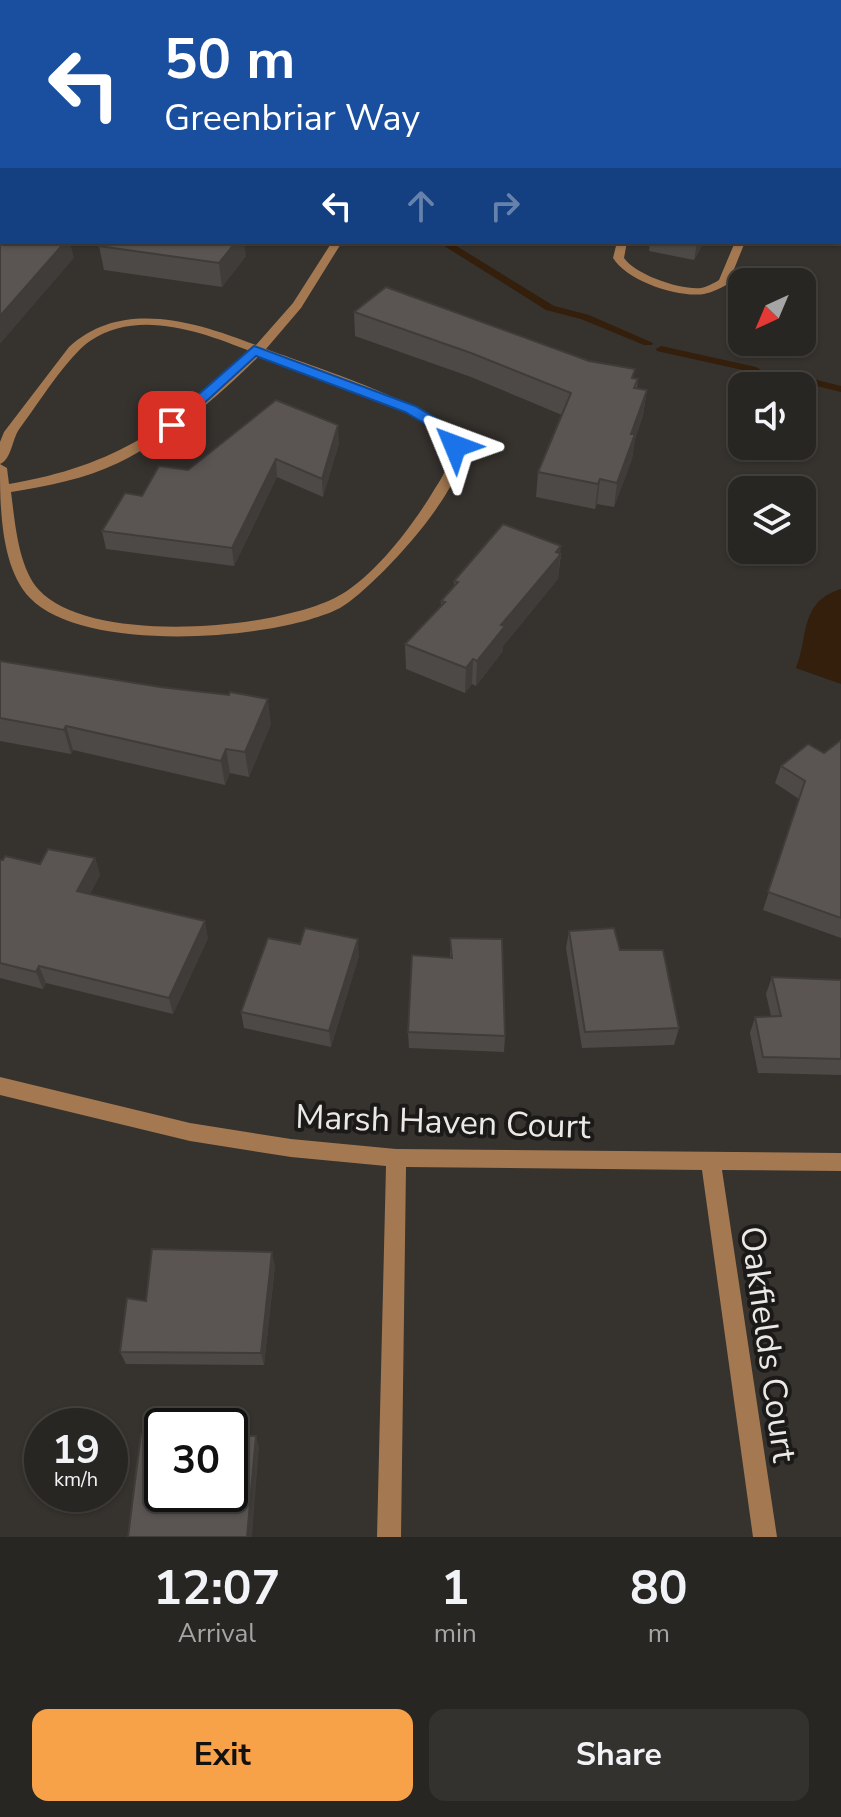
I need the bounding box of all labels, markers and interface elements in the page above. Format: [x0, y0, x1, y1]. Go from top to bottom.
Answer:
text: 50 m [164, 21, 295, 98]
icon: left [32, 32, 136, 136]
text: Greenbriar Way [164, 94, 420, 143]
icon: left [315, 184, 359, 228]
icon: ahead [399, 184, 443, 228]
icon: right [483, 184, 527, 228]
north arrow [728, 268, 816, 356]
map controls [728, 268, 816, 564]
button: sound [728, 372, 816, 460]
pin [138, 391, 206, 459]
icon: arrive [150, 403, 194, 447]
position arrow [413, 404, 497, 488]
button: layers [728, 476, 816, 564]
street label: Marsh Haven Court [295, 1094, 592, 1150]
street label: Oakfields Court [729, 1223, 807, 1466]
speed limit sign: 30 [144, 1408, 248, 1512]
text: 19 [52, 1423, 100, 1477]
text: km/h [54, 1466, 98, 1493]
text: 12:07 [153, 1555, 280, 1621]
text: 1 [441, 1555, 470, 1621]
text: 80 [630, 1555, 688, 1621]
text: Arrival [178, 1616, 256, 1651]
text: min [434, 1616, 477, 1651]
text: m [648, 1616, 670, 1651]
button: Exit [32, 1709, 413, 1801]
button: Share [429, 1709, 809, 1801]

